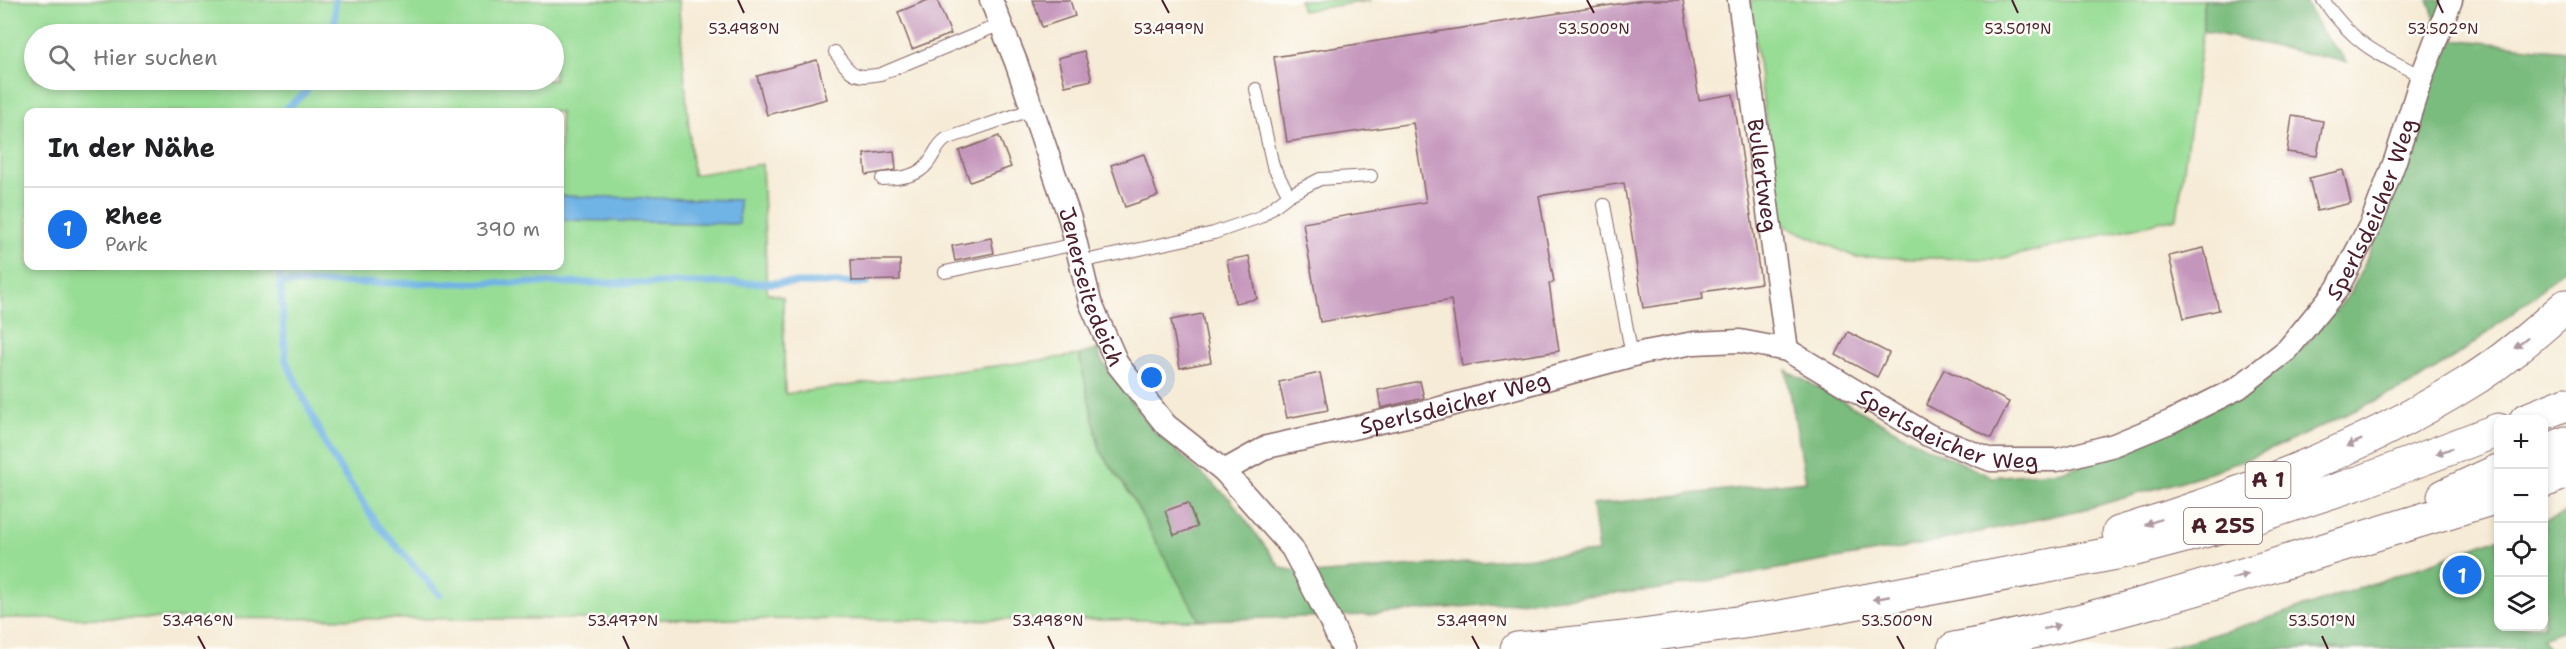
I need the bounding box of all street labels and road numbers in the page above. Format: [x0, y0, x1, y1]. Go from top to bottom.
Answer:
street label: Sperlsdeicher Weg [2319, 115, 2422, 306]
street label: Bullertweg [1741, 117, 1785, 234]
street label: Jenerseitedeich [1052, 203, 1131, 371]
street label: Sperlsdeicher Weg [1357, 364, 1553, 440]
street label: Sperlsdeicher Weg [1852, 381, 2038, 475]
road number: A 1 [2246, 462, 2290, 498]
road number: A 255 [2184, 508, 2262, 544]

